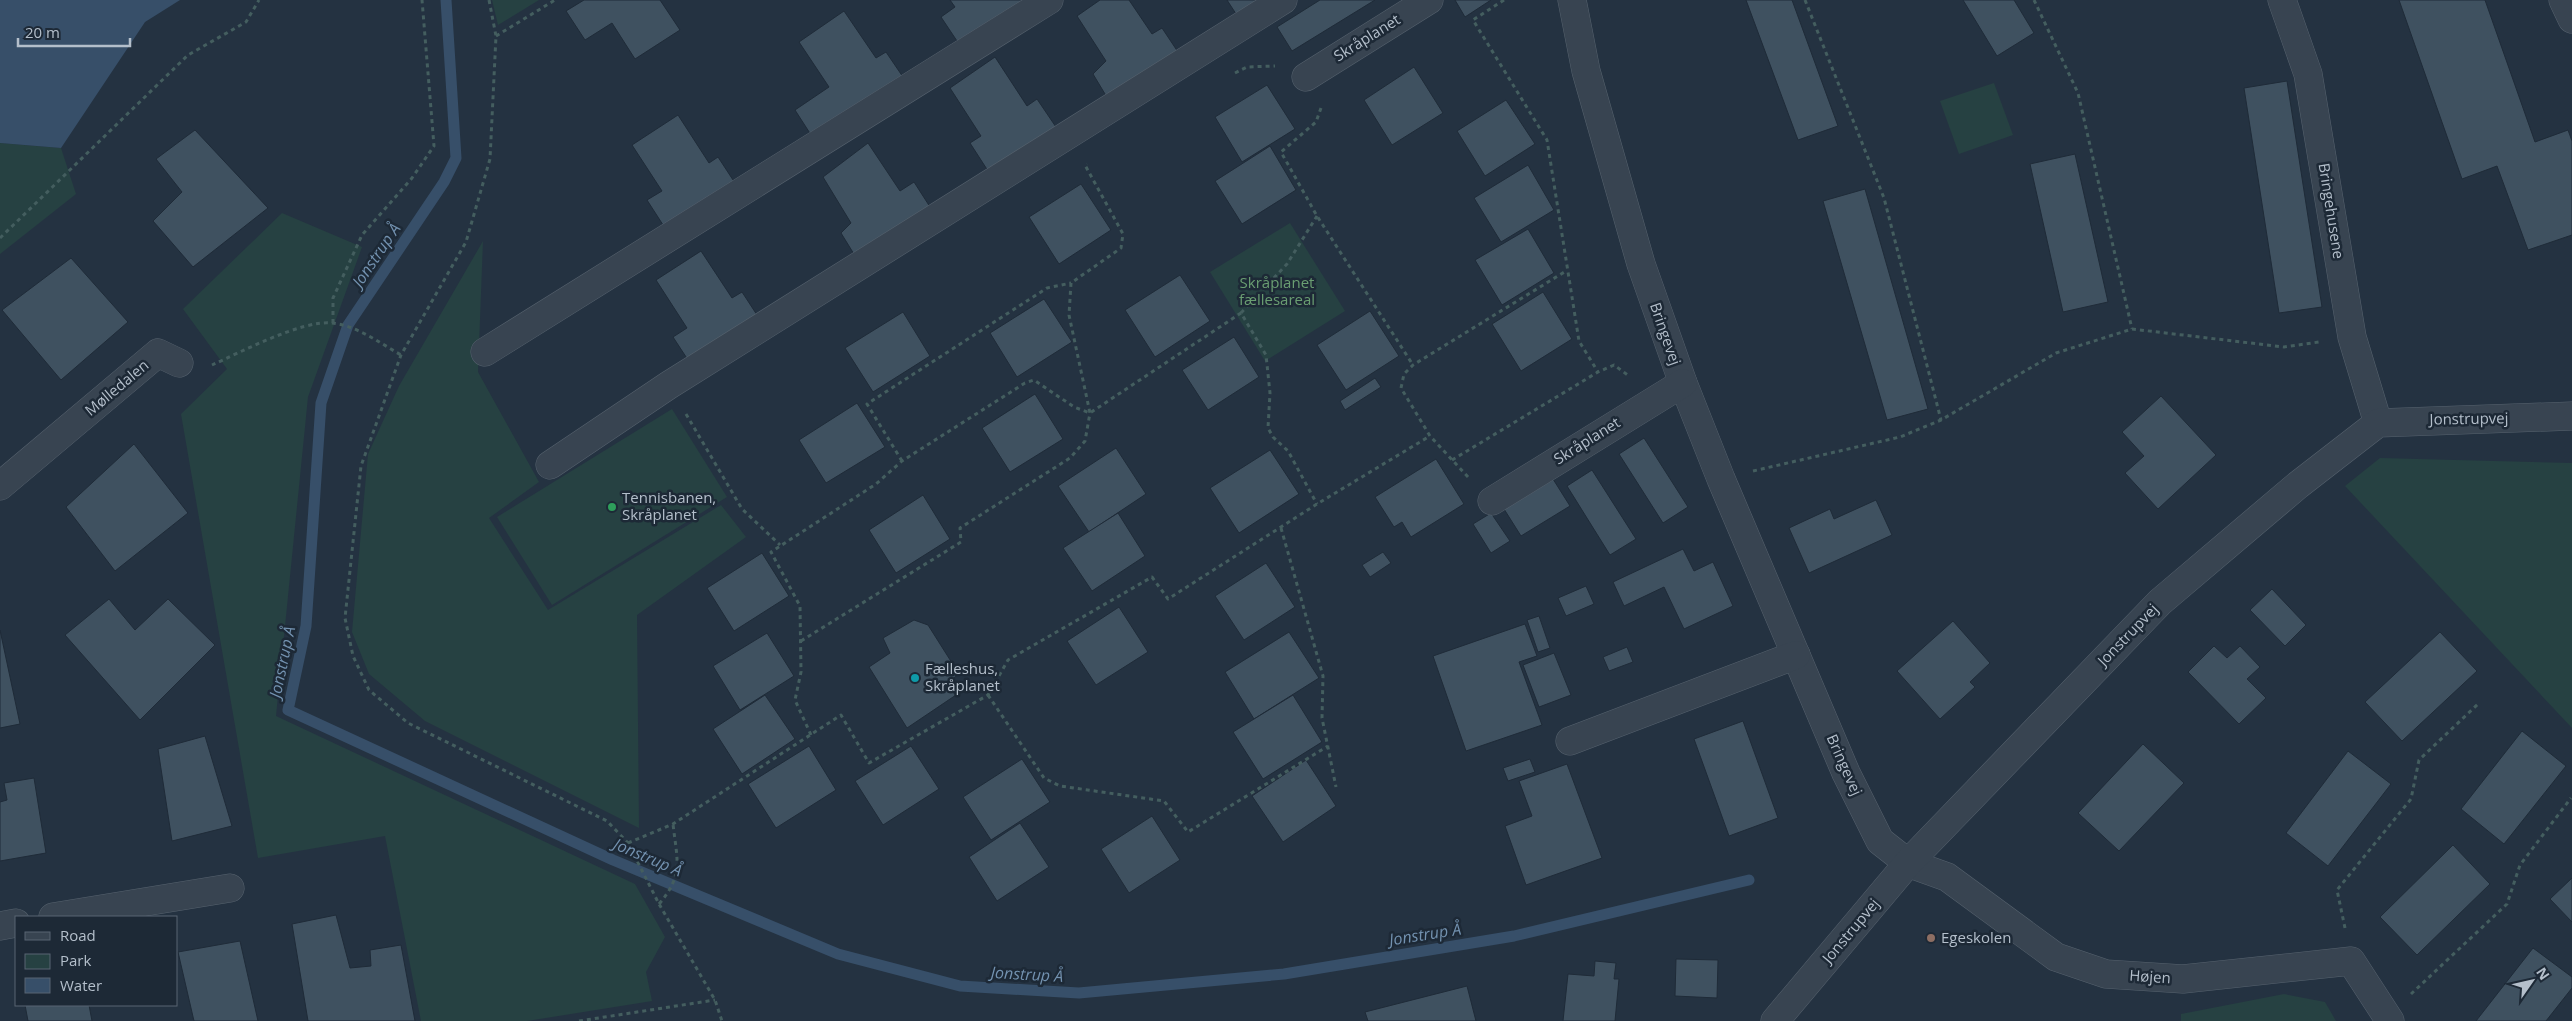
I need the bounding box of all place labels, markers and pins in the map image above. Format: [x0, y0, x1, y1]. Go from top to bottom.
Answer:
place label: Tennisbanen, Skråplanet [622, 487, 716, 524]
marker: Tennisbanen, Skråplanet [606, 501, 618, 513]
place label: Fælleshus, Skråplanet [925, 658, 1000, 695]
marker: Fælleshus, Skråplanet [909, 672, 921, 684]
place label: Egeskolen [1941, 927, 2011, 947]
marker: Egeskolen [1925, 932, 1937, 944]

